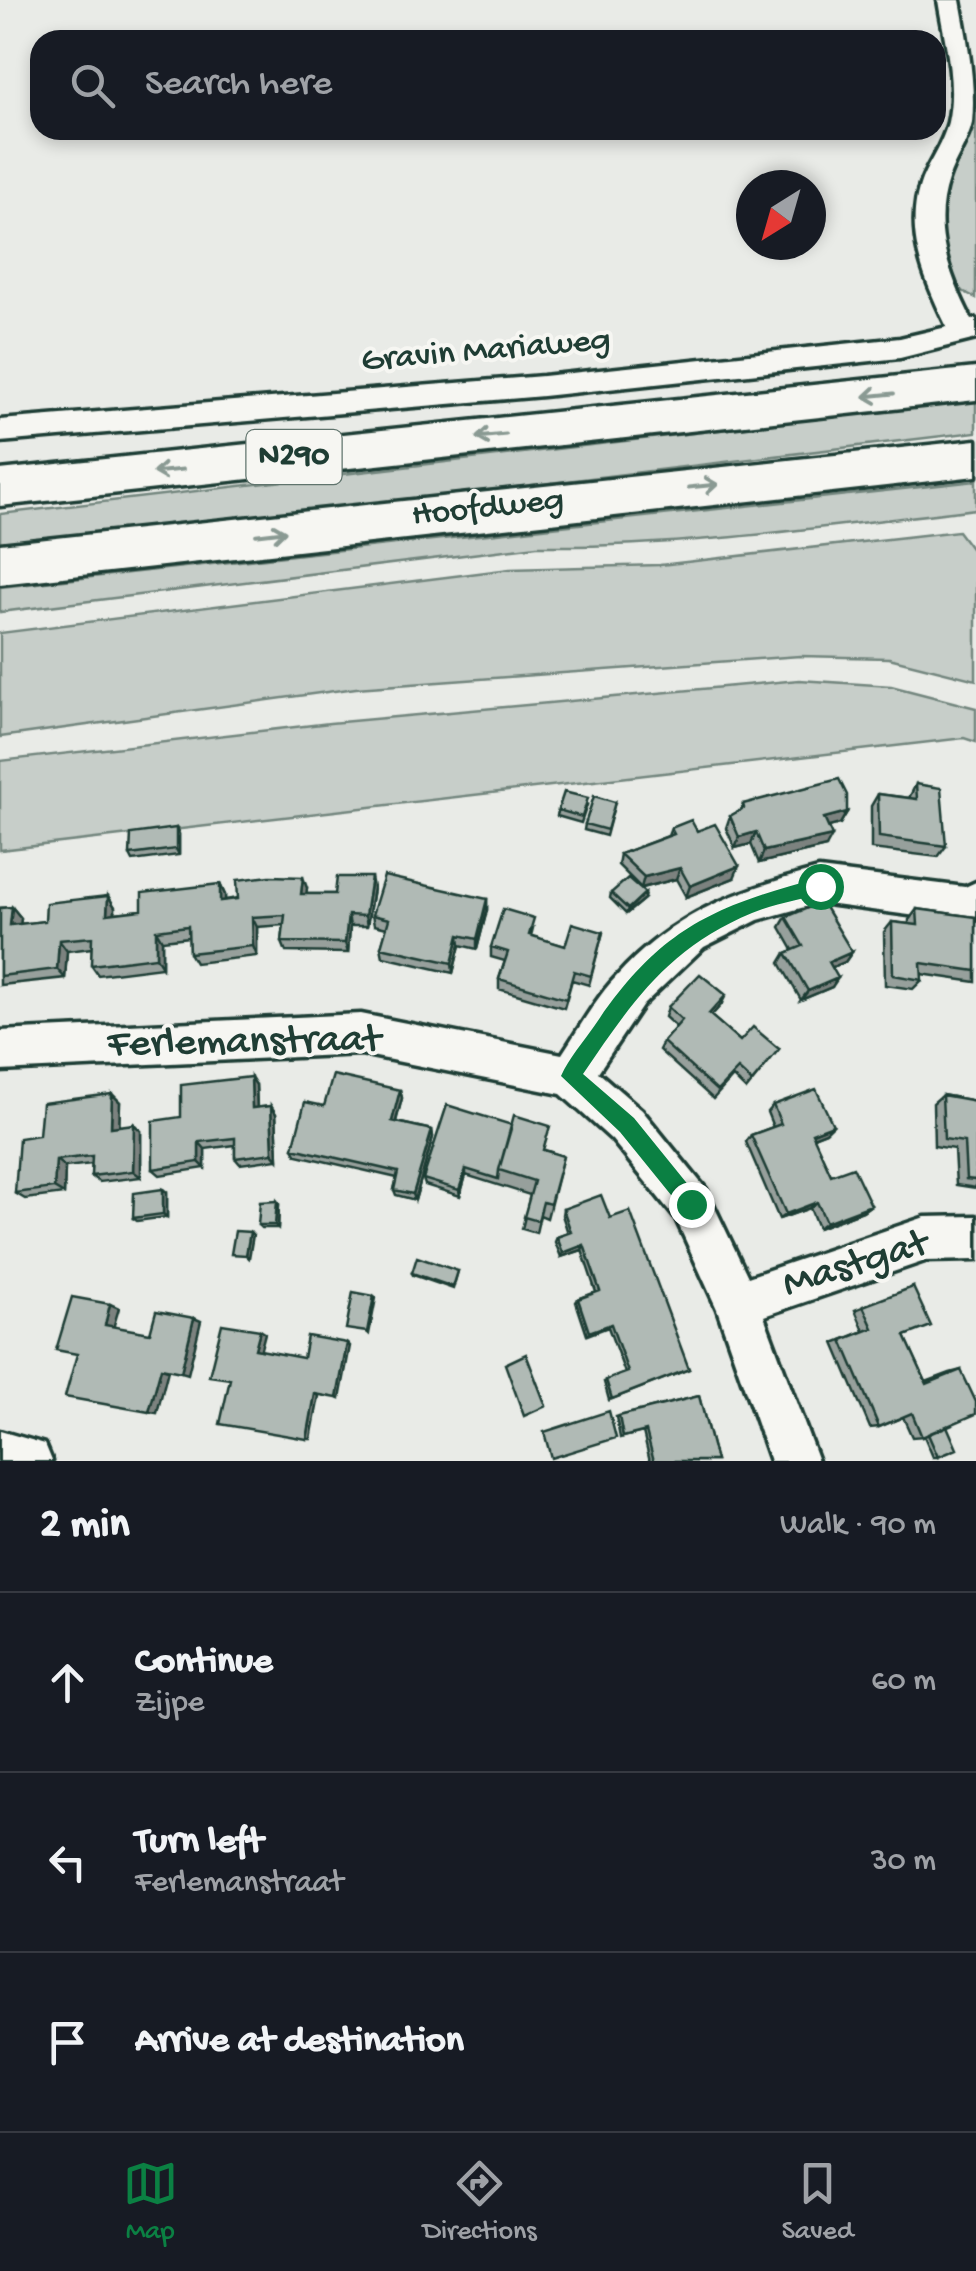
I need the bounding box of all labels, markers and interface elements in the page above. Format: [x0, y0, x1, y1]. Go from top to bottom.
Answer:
search box [30, 30, 946, 140]
icon: search [65, 58, 120, 113]
text: Search here [145, 63, 332, 107]
north arrow [736, 170, 826, 260]
street label: Gravin Mariaweg [360, 321, 612, 383]
one-way arrow [863, 385, 896, 404]
one-way arrow [476, 427, 508, 446]
road number: N290 [246, 430, 342, 484]
one-way arrow [153, 461, 185, 480]
one-way arrow [687, 476, 719, 495]
street label: Hoofdweg [410, 481, 566, 537]
one-way arrow [254, 523, 286, 542]
route start [798, 864, 844, 910]
street label: Ferlemanstraat [106, 1017, 385, 1071]
route end [669, 1182, 715, 1228]
street label: Mastgat [777, 1220, 938, 1311]
text: 2 min [40, 1502, 129, 1551]
text: Walk · 90 m [780, 1507, 936, 1545]
text: Continue [135, 1641, 273, 1685]
icon: ahead [40, 1655, 95, 1710]
text: 60 m [871, 1663, 936, 1701]
text: Zijpe [135, 1685, 204, 1723]
text: Turn left [135, 1821, 263, 1865]
icon: left [40, 1835, 95, 1890]
text: 30 m [871, 1843, 936, 1881]
text: Ferlemanstraat [135, 1865, 343, 1903]
icon: arrive [40, 2015, 95, 2070]
text: Arrive at destination [135, 2020, 464, 2064]
tab: Map [123, 2156, 178, 2249]
tab: Directions [423, 2156, 537, 2249]
tab: Saved [782, 2156, 853, 2249]

